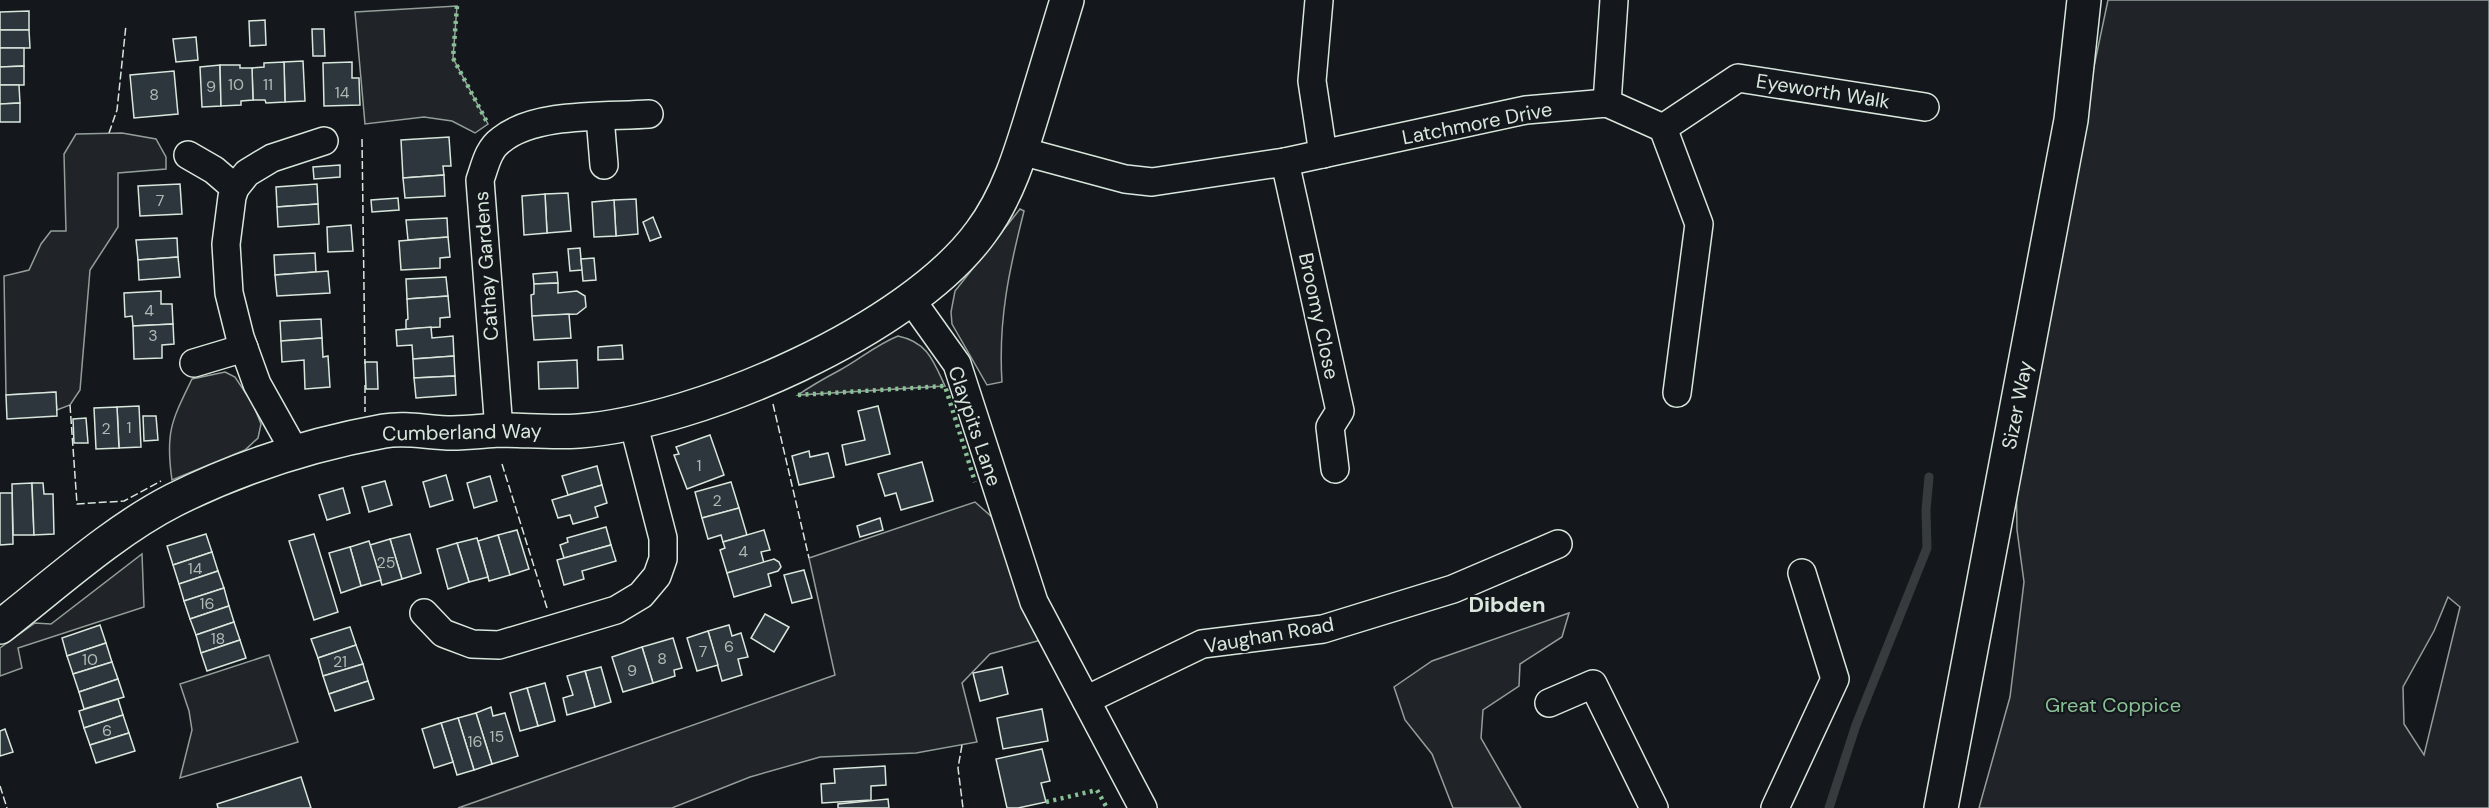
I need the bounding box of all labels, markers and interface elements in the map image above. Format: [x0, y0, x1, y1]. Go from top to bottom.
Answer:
street label: Eyeworth Walk [1754, 68, 1892, 114]
house number: 10 [228, 74, 244, 95]
house number: 11 [263, 74, 273, 95]
house number: 9 [206, 76, 216, 97]
house number: 14 [335, 82, 350, 103]
house number: 8 [149, 84, 159, 105]
street label: Latchmore Drive [1400, 96, 1554, 150]
house number: 7 [156, 190, 164, 211]
street label: Cathay Gardens [468, 190, 504, 342]
street label: Broomy Close [1293, 250, 1345, 382]
house number: 4 [144, 300, 154, 321]
house number: 3 [148, 325, 158, 346]
street label: Sizer Way [1996, 358, 2038, 452]
street label: Claypits Lane [942, 363, 1008, 489]
house number: 1 [127, 417, 132, 438]
house number: 2 [101, 418, 111, 439]
street label: Cumberland Way [382, 418, 542, 446]
house number: 1 [697, 455, 702, 476]
house number: 2 [712, 490, 722, 511]
house number: 4 [738, 541, 748, 562]
house number: 25 [377, 552, 395, 573]
house number: 14 [188, 558, 203, 579]
district label: Dibden [1468, 590, 1546, 619]
house number: 16 [199, 593, 215, 614]
street label: Vaughan Road [1202, 611, 1336, 659]
house number: 18 [211, 628, 225, 649]
house number: 6 [724, 636, 734, 657]
house number: 7 [699, 641, 707, 662]
house number: 8 [657, 648, 667, 669]
house number: 10 [82, 649, 98, 670]
house number: 21 [333, 651, 347, 672]
house number: 9 [627, 660, 637, 681]
park label: Great Coppice [2045, 692, 2181, 718]
house number: 6 [102, 720, 112, 741]
house number: 15 [490, 726, 504, 747]
house number: 16 [467, 731, 483, 752]

